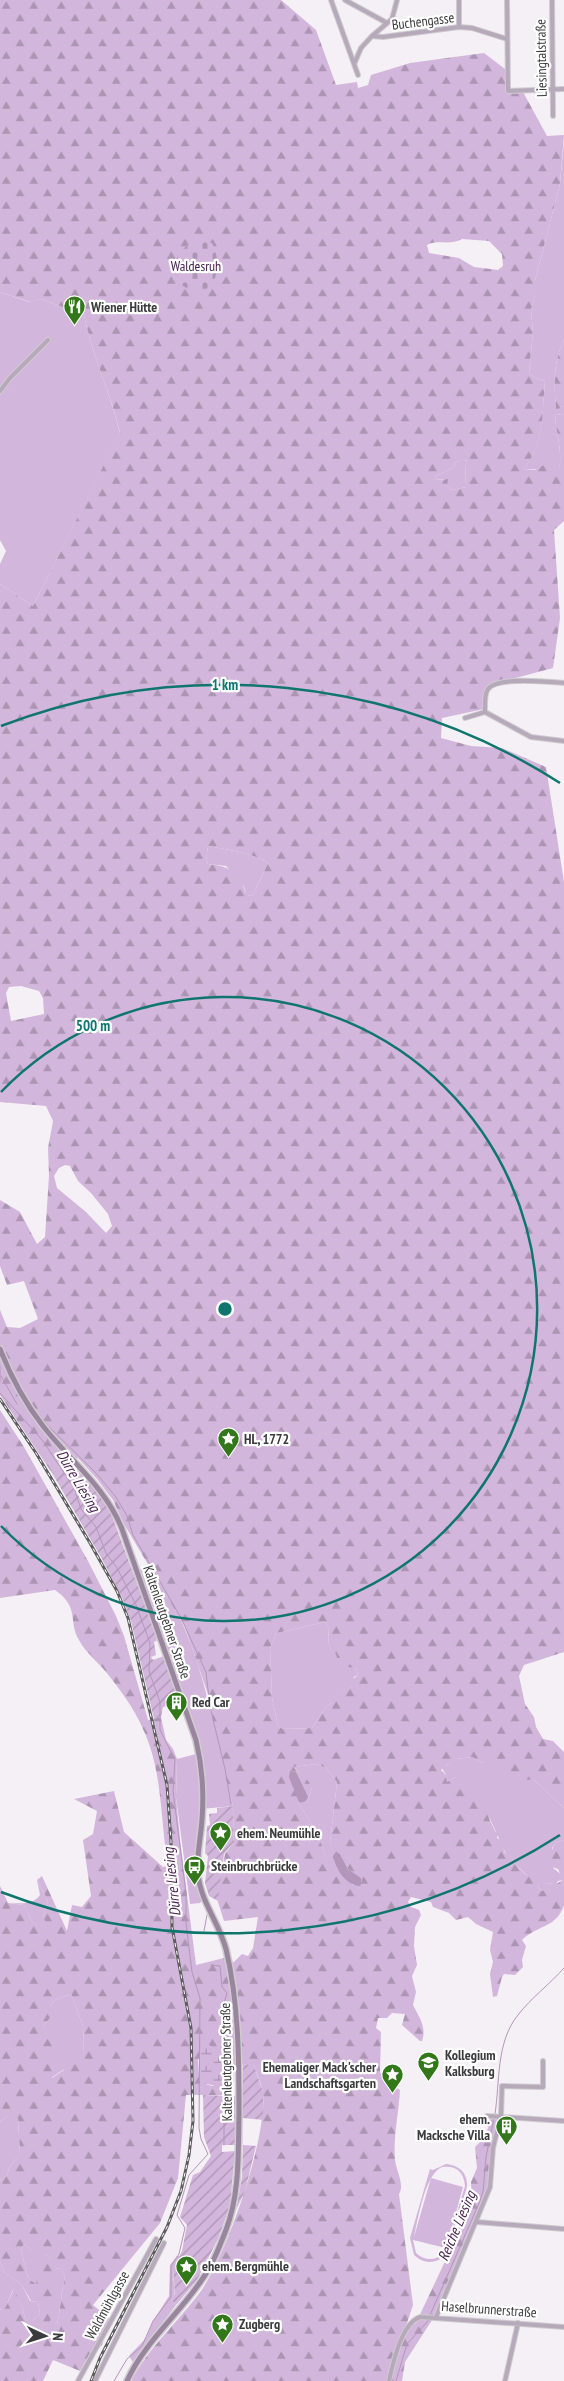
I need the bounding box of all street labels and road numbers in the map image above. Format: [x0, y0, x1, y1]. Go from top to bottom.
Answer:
street label: Buchengasse [391, 8, 455, 34]
street label: Liesingtalstraße [531, 19, 551, 97]
street label: Kaltenleutgebner Straße [139, 1563, 195, 1681]
street label: Kaltenleutgebner Straße [216, 2002, 236, 2121]
street label: Waldmühlgasse [81, 2267, 133, 2342]
street label: Haselbrunnerstraße [441, 2297, 537, 2321]

